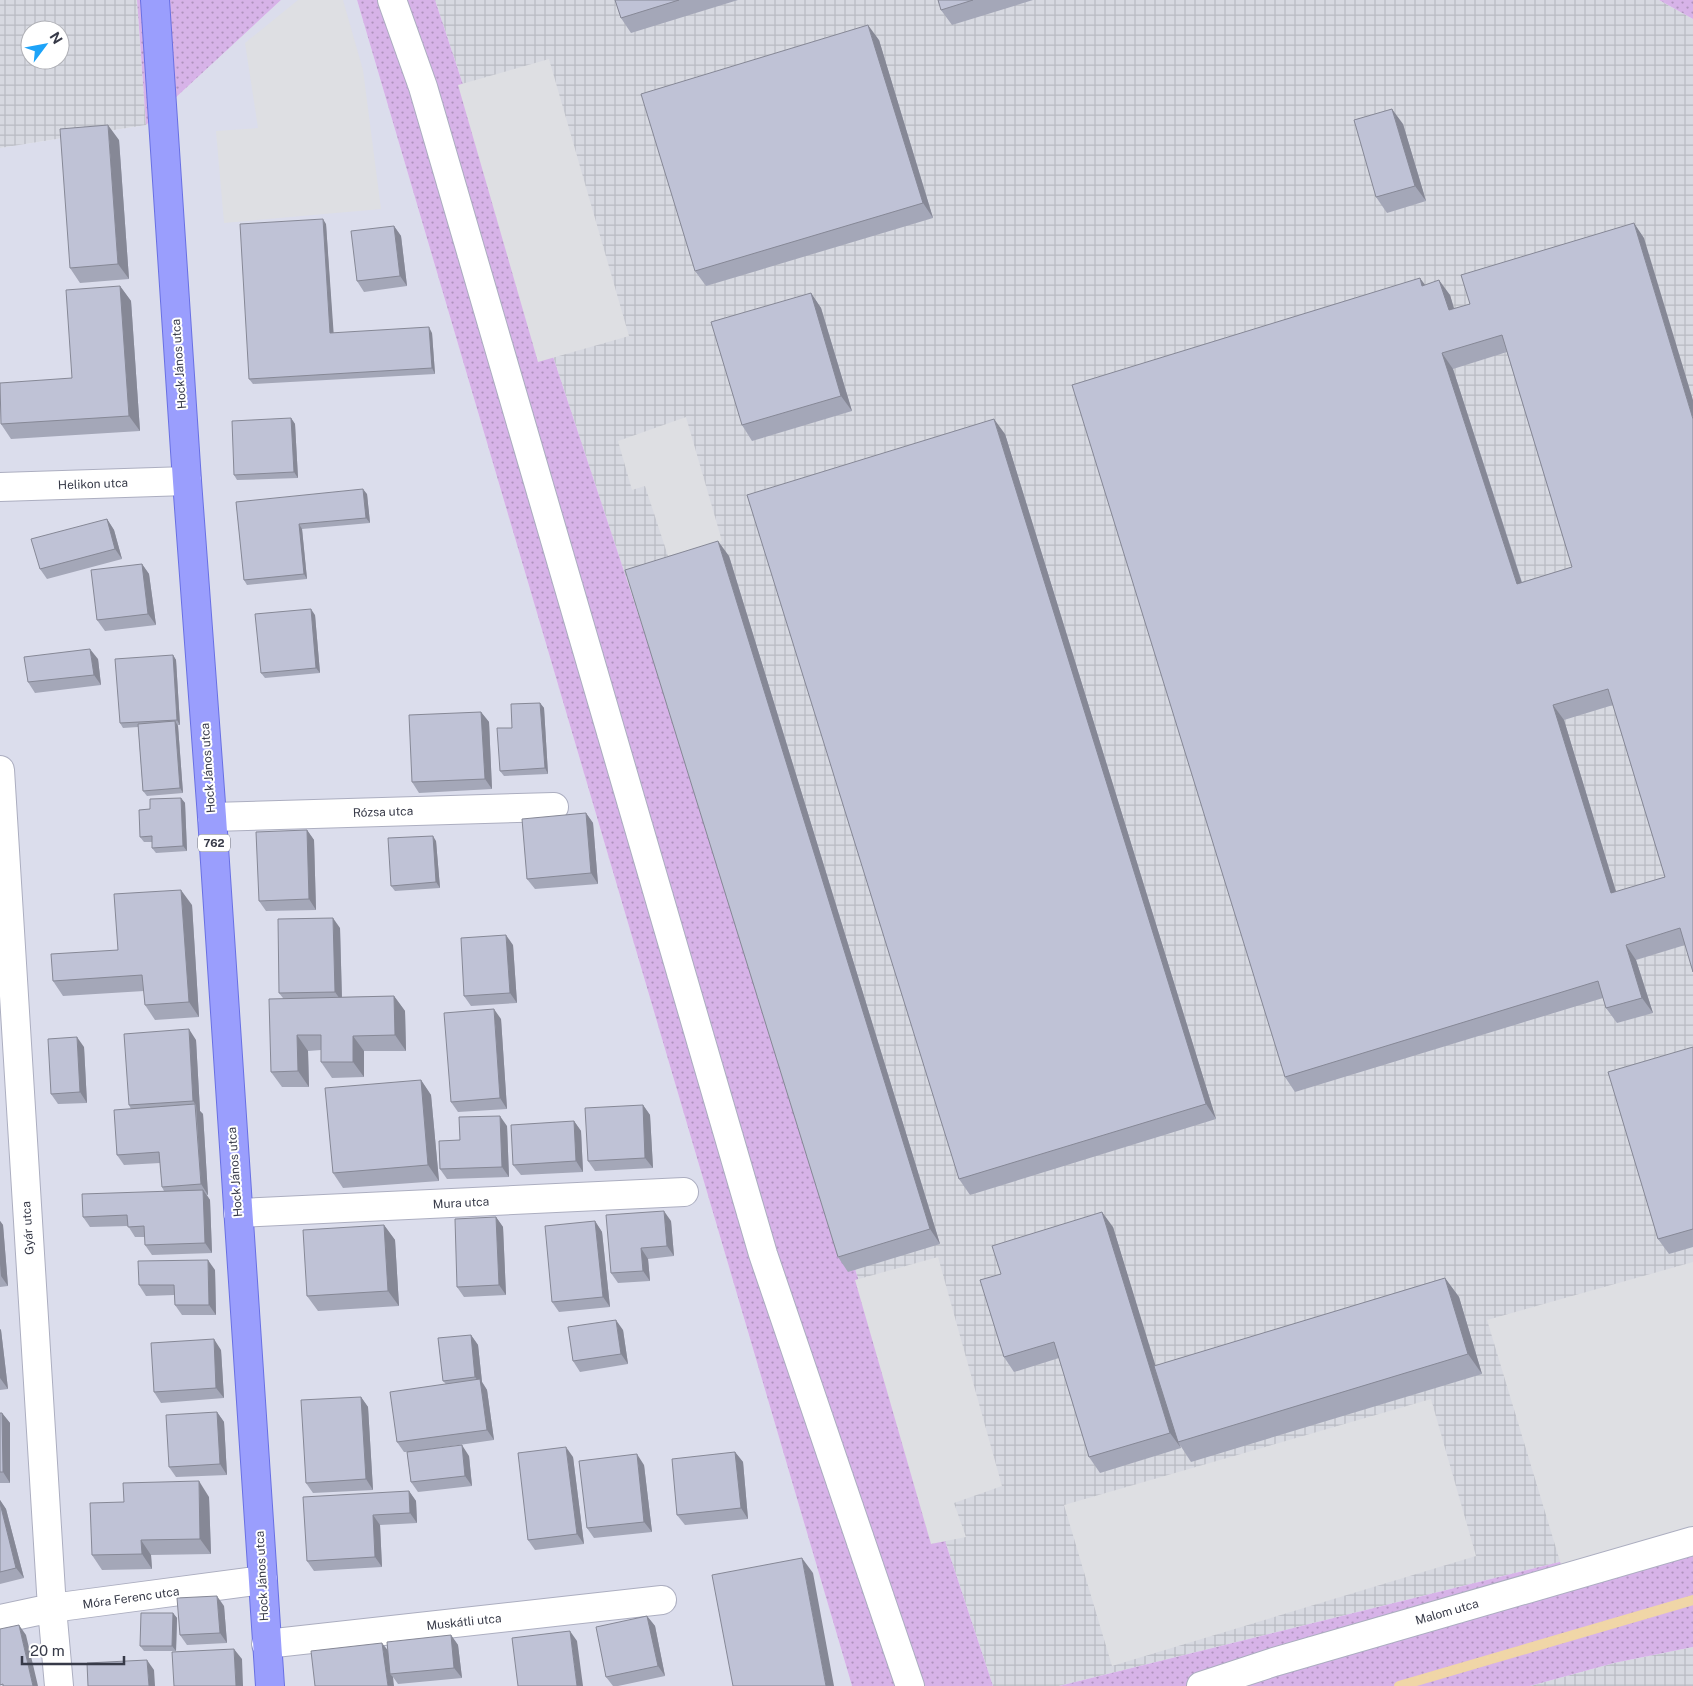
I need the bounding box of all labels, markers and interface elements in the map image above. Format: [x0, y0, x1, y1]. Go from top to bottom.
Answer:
north arrow [20, 20, 70, 70]
text: N [46, 29, 66, 47]
street label: Hock János utca [169, 318, 189, 410]
street label: Helikon utca [58, 476, 128, 492]
street label: Hock János utca [198, 722, 218, 814]
street label: Rózsa utca [352, 804, 414, 820]
road number: 762 [198, 834, 230, 851]
street label: Hock János utca [225, 1126, 245, 1218]
street label: Mura utca [433, 1195, 489, 1211]
street label: Gyár utca [19, 1201, 37, 1255]
street label: Hock János utca [253, 1530, 271, 1622]
street label: Móra Ferenc utca [82, 1584, 180, 1612]
street label: Malom utca [1414, 1596, 1480, 1628]
street label: Muskátli utca [426, 1611, 502, 1633]
scale bar [22, 1634, 125, 1666]
text: 20 m [30, 1642, 65, 1659]

